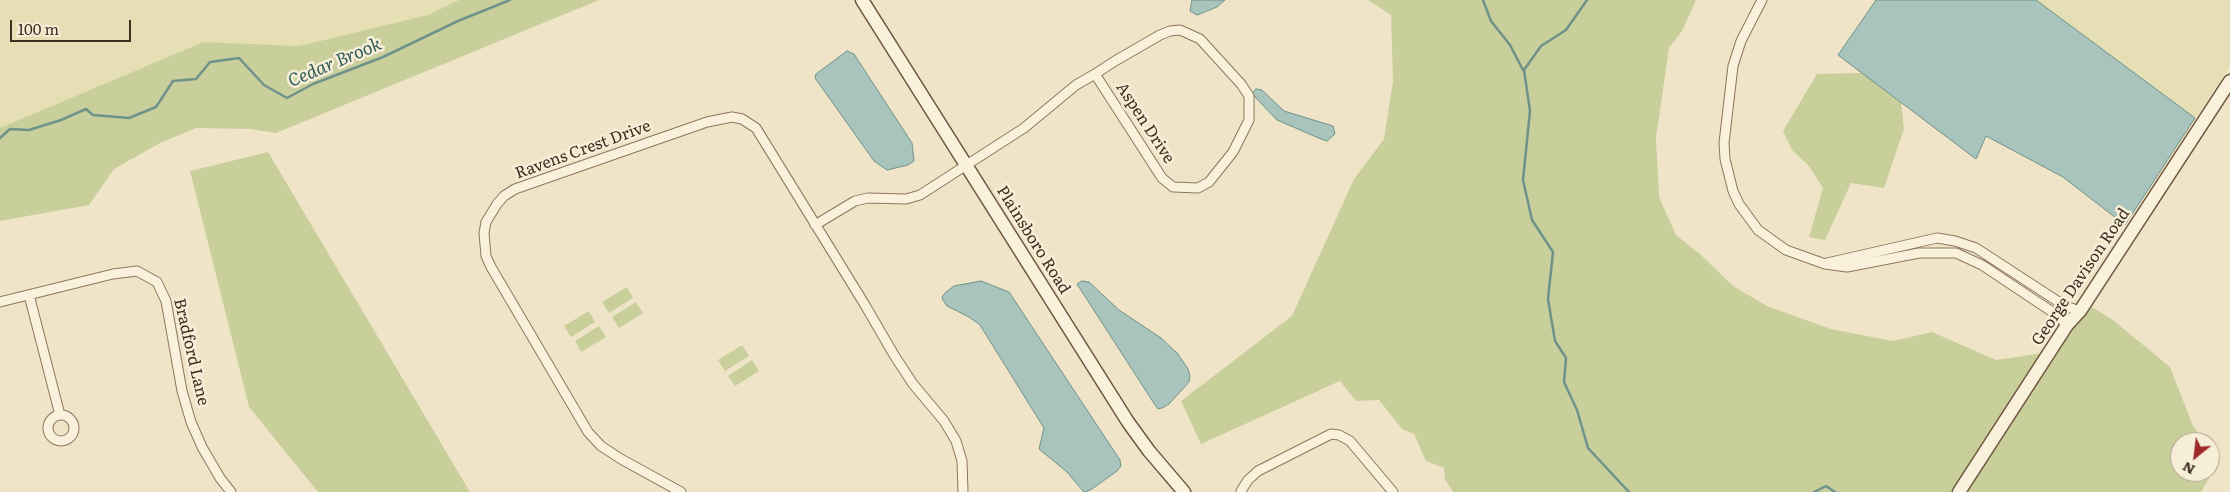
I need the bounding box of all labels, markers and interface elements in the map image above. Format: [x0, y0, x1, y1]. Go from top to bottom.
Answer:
scale bar [12, 10, 134, 42]
text: 100 m [18, 17, 59, 40]
water label: Cedar Brook [285, 34, 385, 92]
street label: Aspen Drive [1112, 79, 1178, 167]
street label: Ravens Crest Drive [513, 117, 653, 183]
street label: Plainsboro Road [992, 182, 1074, 298]
street label: George Davison Road [2028, 205, 2134, 349]
street label: Bradford Lane [169, 296, 213, 408]
north arrow [2170, 432, 2220, 482]
text: N [2178, 458, 2198, 481]

